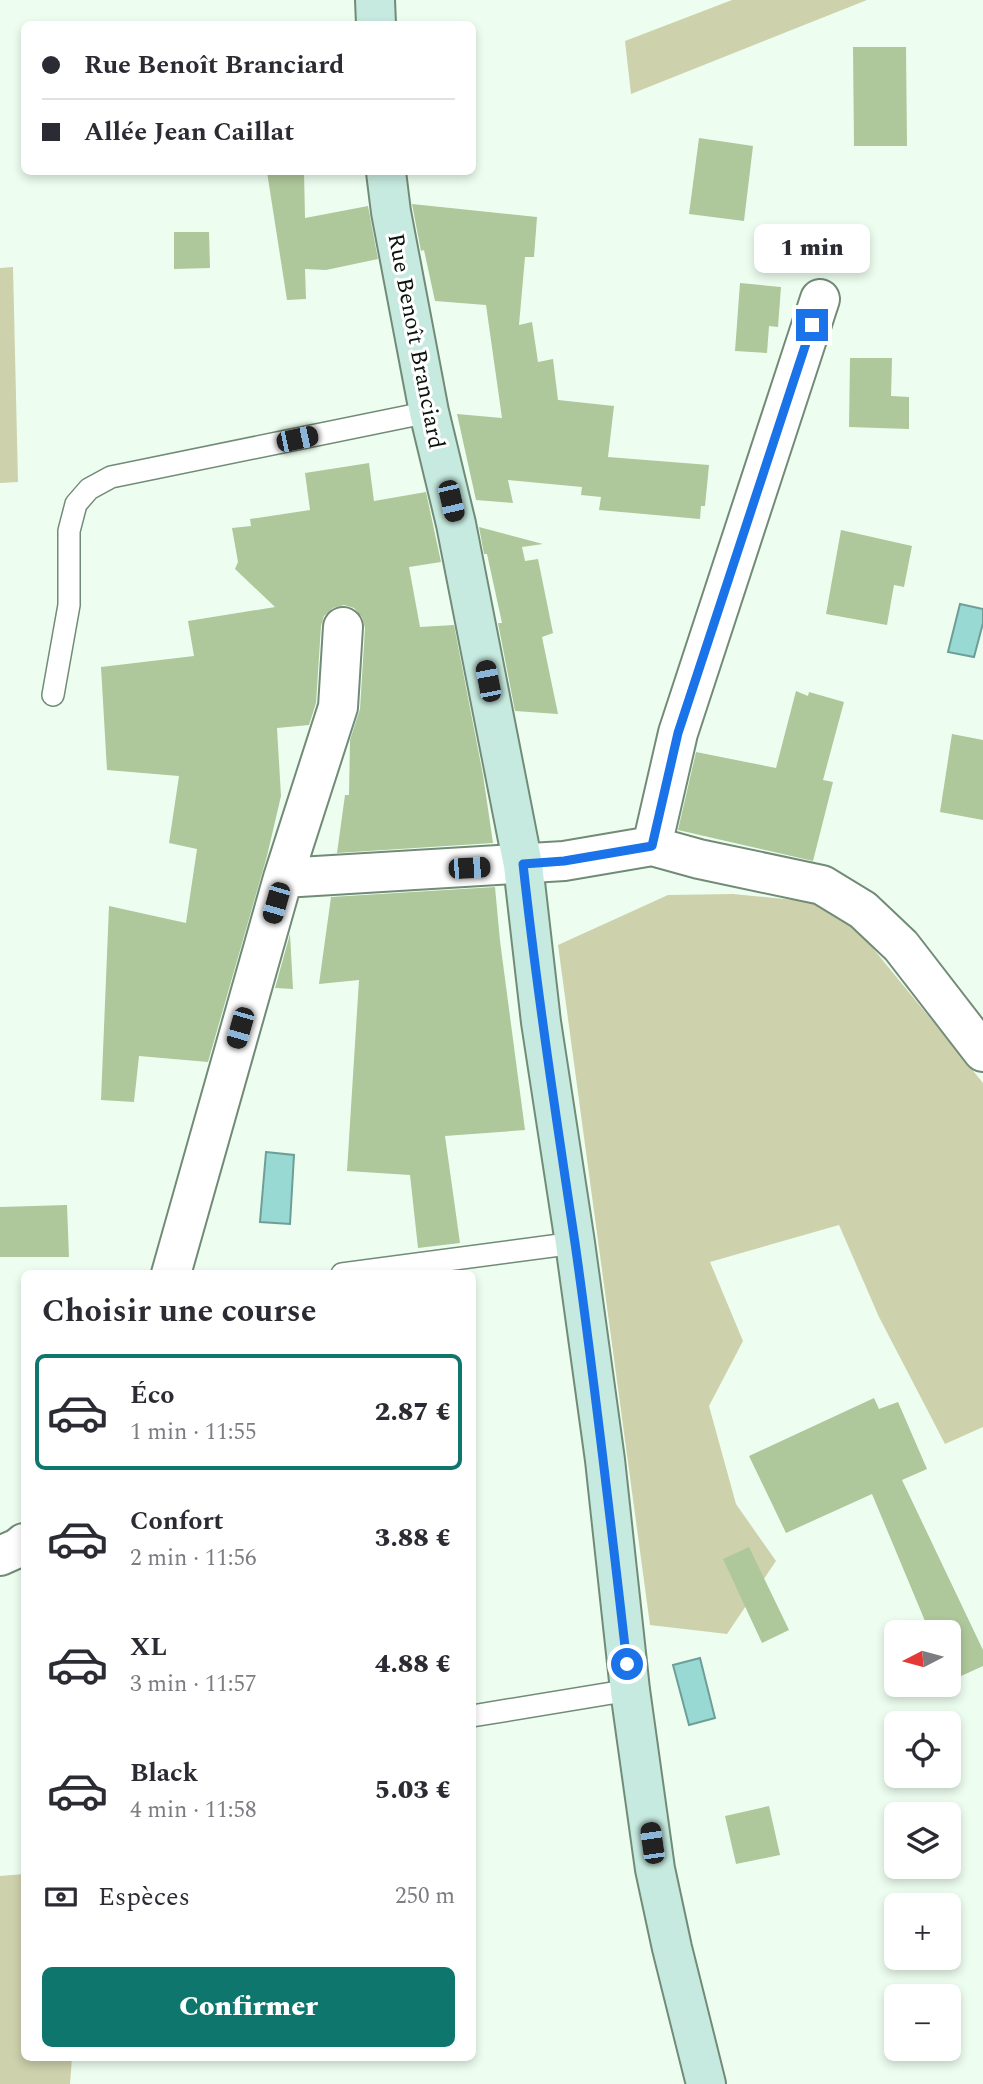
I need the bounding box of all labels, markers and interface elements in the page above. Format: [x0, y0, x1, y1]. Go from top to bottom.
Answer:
text: Rue Benoît Branciard [84, 45, 344, 85]
text: Allée Jean Caillat [84, 112, 294, 152]
callout: 1 min [754, 224, 870, 272]
street label: Rue Benoît Branciard [377, 230, 454, 452]
text: 1 min [780, 231, 844, 266]
route end [796, 309, 828, 341]
car [275, 424, 320, 454]
car [437, 478, 466, 524]
car [474, 658, 503, 704]
car [448, 856, 491, 880]
car [261, 880, 292, 926]
car [225, 1005, 256, 1051]
text: Choisir une course [42, 1287, 317, 1336]
text: Éco [130, 1375, 174, 1415]
icon: car [46, 1381, 109, 1444]
text: 2.87 € [375, 1392, 451, 1432]
text: 1 min · 11:55 [130, 1415, 257, 1450]
text: Confort [130, 1501, 224, 1541]
icon: car [46, 1507, 109, 1570]
text: 3.88 € [375, 1518, 451, 1558]
text: 2 min · 11:56 [130, 1541, 257, 1576]
north arrow [884, 1620, 961, 1698]
map controls [884, 1620, 961, 2061]
text: XL [130, 1627, 167, 1667]
icon: car [46, 1633, 109, 1696]
text: 4.88 € [375, 1644, 451, 1684]
route start [611, 1648, 643, 1680]
text: 3 min · 11:57 [130, 1667, 257, 1702]
button: locate [884, 1711, 961, 1788]
text: Black [130, 1753, 198, 1793]
icon: car [46, 1759, 109, 1822]
text: 5.03 € [375, 1770, 451, 1810]
text: 4 min · 11:58 [130, 1793, 257, 1828]
button: layers [884, 1802, 961, 1879]
car [639, 1821, 666, 1865]
text: Espèces [98, 1877, 190, 1917]
icon: cash [42, 1878, 80, 1916]
text: 250 m [395, 1879, 455, 1914]
button: + [884, 1893, 961, 1970]
button: Confirmer [42, 1967, 455, 2047]
button: − [884, 1984, 961, 2061]

